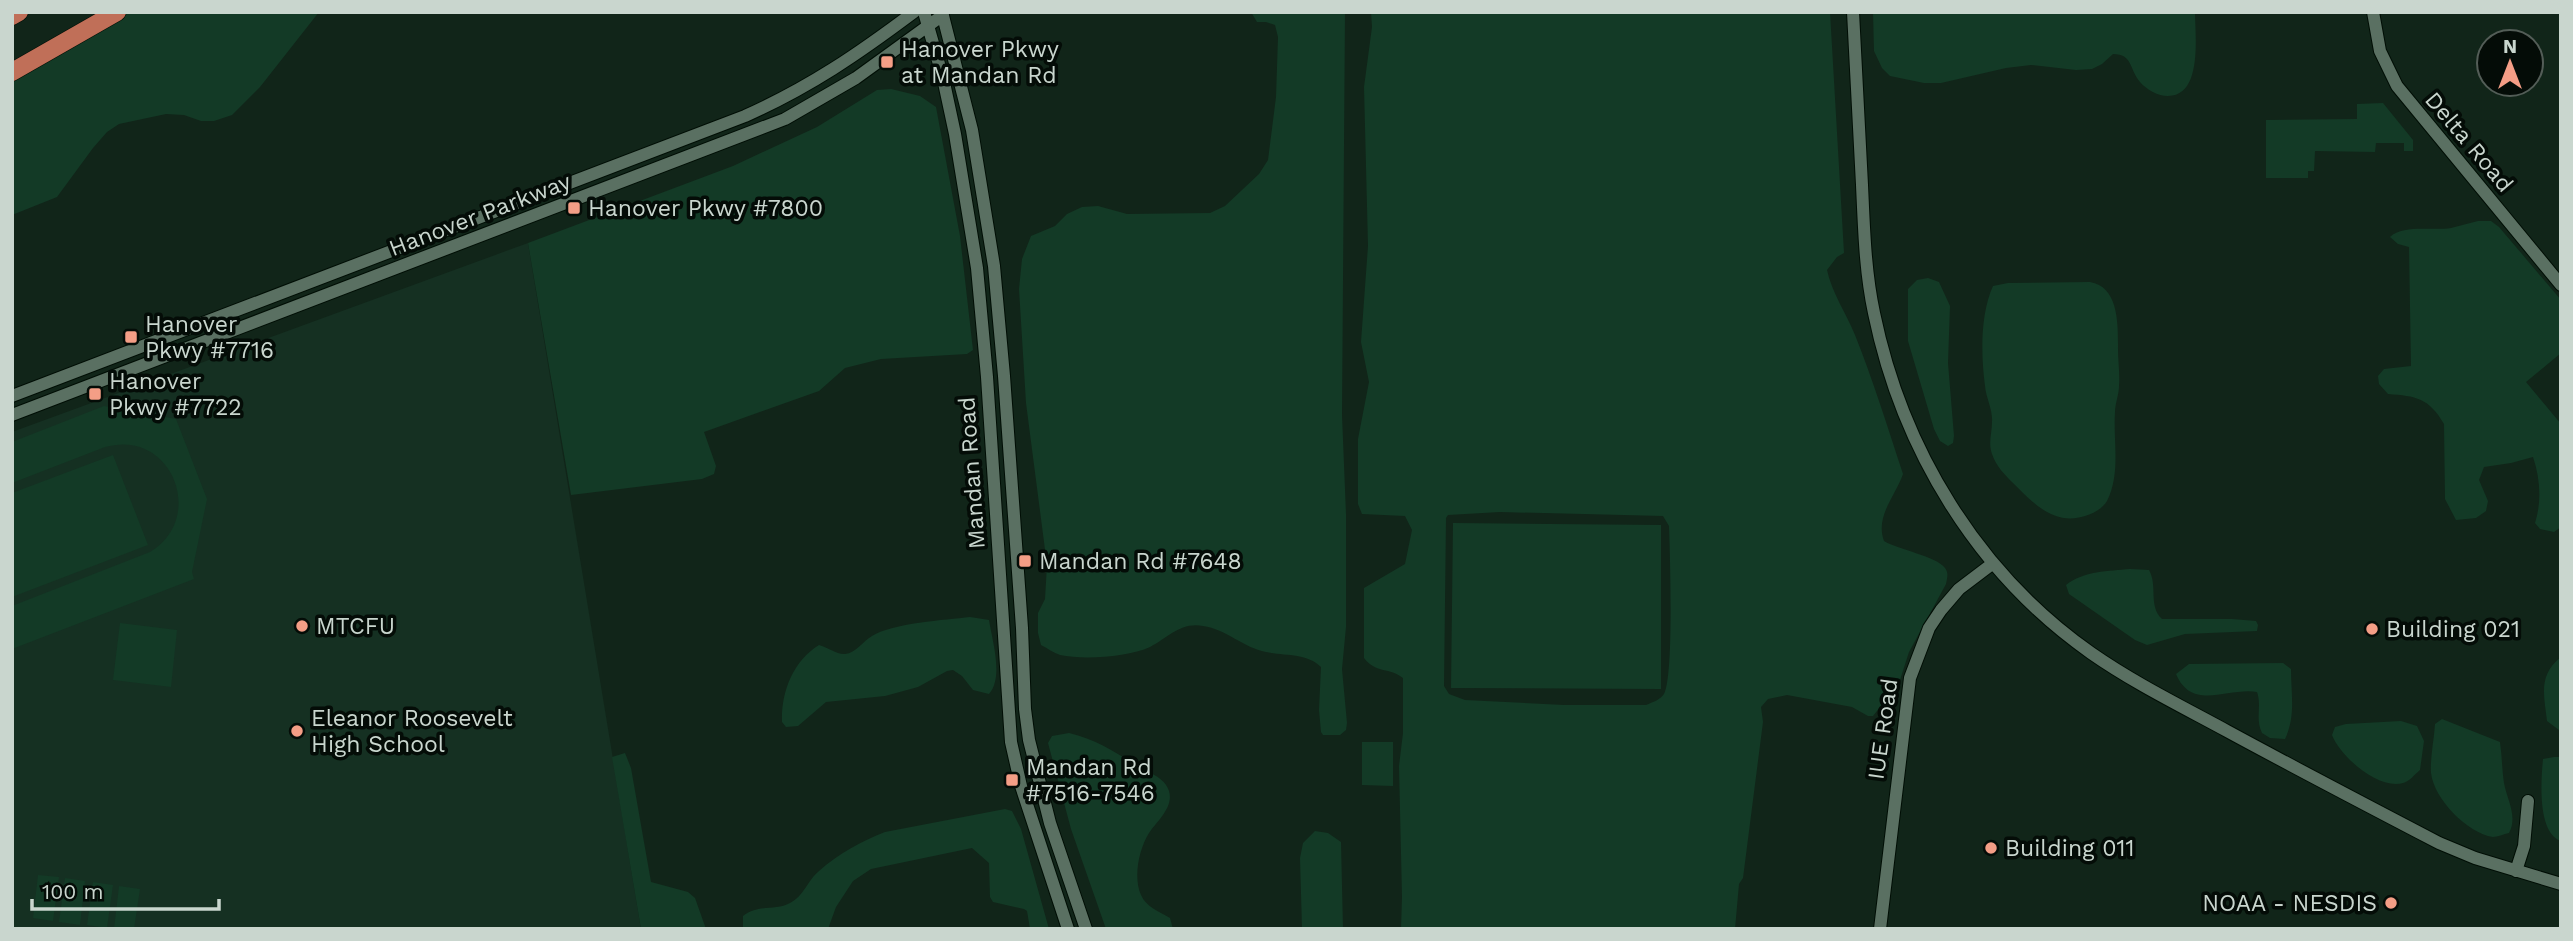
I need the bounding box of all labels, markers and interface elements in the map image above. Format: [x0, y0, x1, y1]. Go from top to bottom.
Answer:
north arrow [2475, 28, 2545, 98]
text: N [2503, 35, 2517, 58]
place label: Hanover Pkwy at Mandan Rd [901, 36, 1059, 89]
marker: Hanover Pkwy at Mandan Rd [879, 54, 895, 70]
street label: Delta Road [2419, 86, 2519, 198]
street label: Hanover Parkway [385, 168, 575, 262]
place label: Hanover Pkwy #7800 [588, 195, 823, 222]
marker: Hanover Pkwy #7800 [566, 200, 582, 216]
place label: Hanover Pkwy #7716 [145, 311, 274, 364]
marker: Hanover Pkwy #7716 [123, 329, 139, 345]
place label: Hanover Pkwy #7722 [109, 368, 242, 421]
marker: Hanover Pkwy #7722 [87, 386, 103, 402]
street label: Mandan Road [953, 396, 991, 550]
place label: Mandan Rd #7648 [1039, 548, 1242, 575]
marker: Mandan Rd #7648 [1017, 553, 1033, 569]
place label: MTCFU [316, 613, 395, 640]
place label: Building 021 [2386, 616, 2520, 643]
marker: MTCFU [294, 618, 310, 634]
marker: Building 021 [2364, 621, 2380, 637]
street label: IUE Road [1863, 677, 1903, 781]
place label: Eleanor Roosevelt High School [311, 705, 513, 758]
marker: Eleanor Roosevelt High School [289, 723, 305, 739]
place label: Mandan Rd #7516-7546 [1026, 754, 1155, 807]
marker: Mandan Rd #7516-7546 [1004, 772, 1020, 788]
place label: Building 011 [2005, 835, 2134, 862]
marker: Building 011 [1983, 840, 1999, 856]
scale bar [32, 867, 219, 911]
text: 100 m [42, 879, 104, 904]
place label: NOAA - NESDIS [2202, 890, 2377, 917]
marker: NOAA - NESDIS [2383, 895, 2399, 911]

